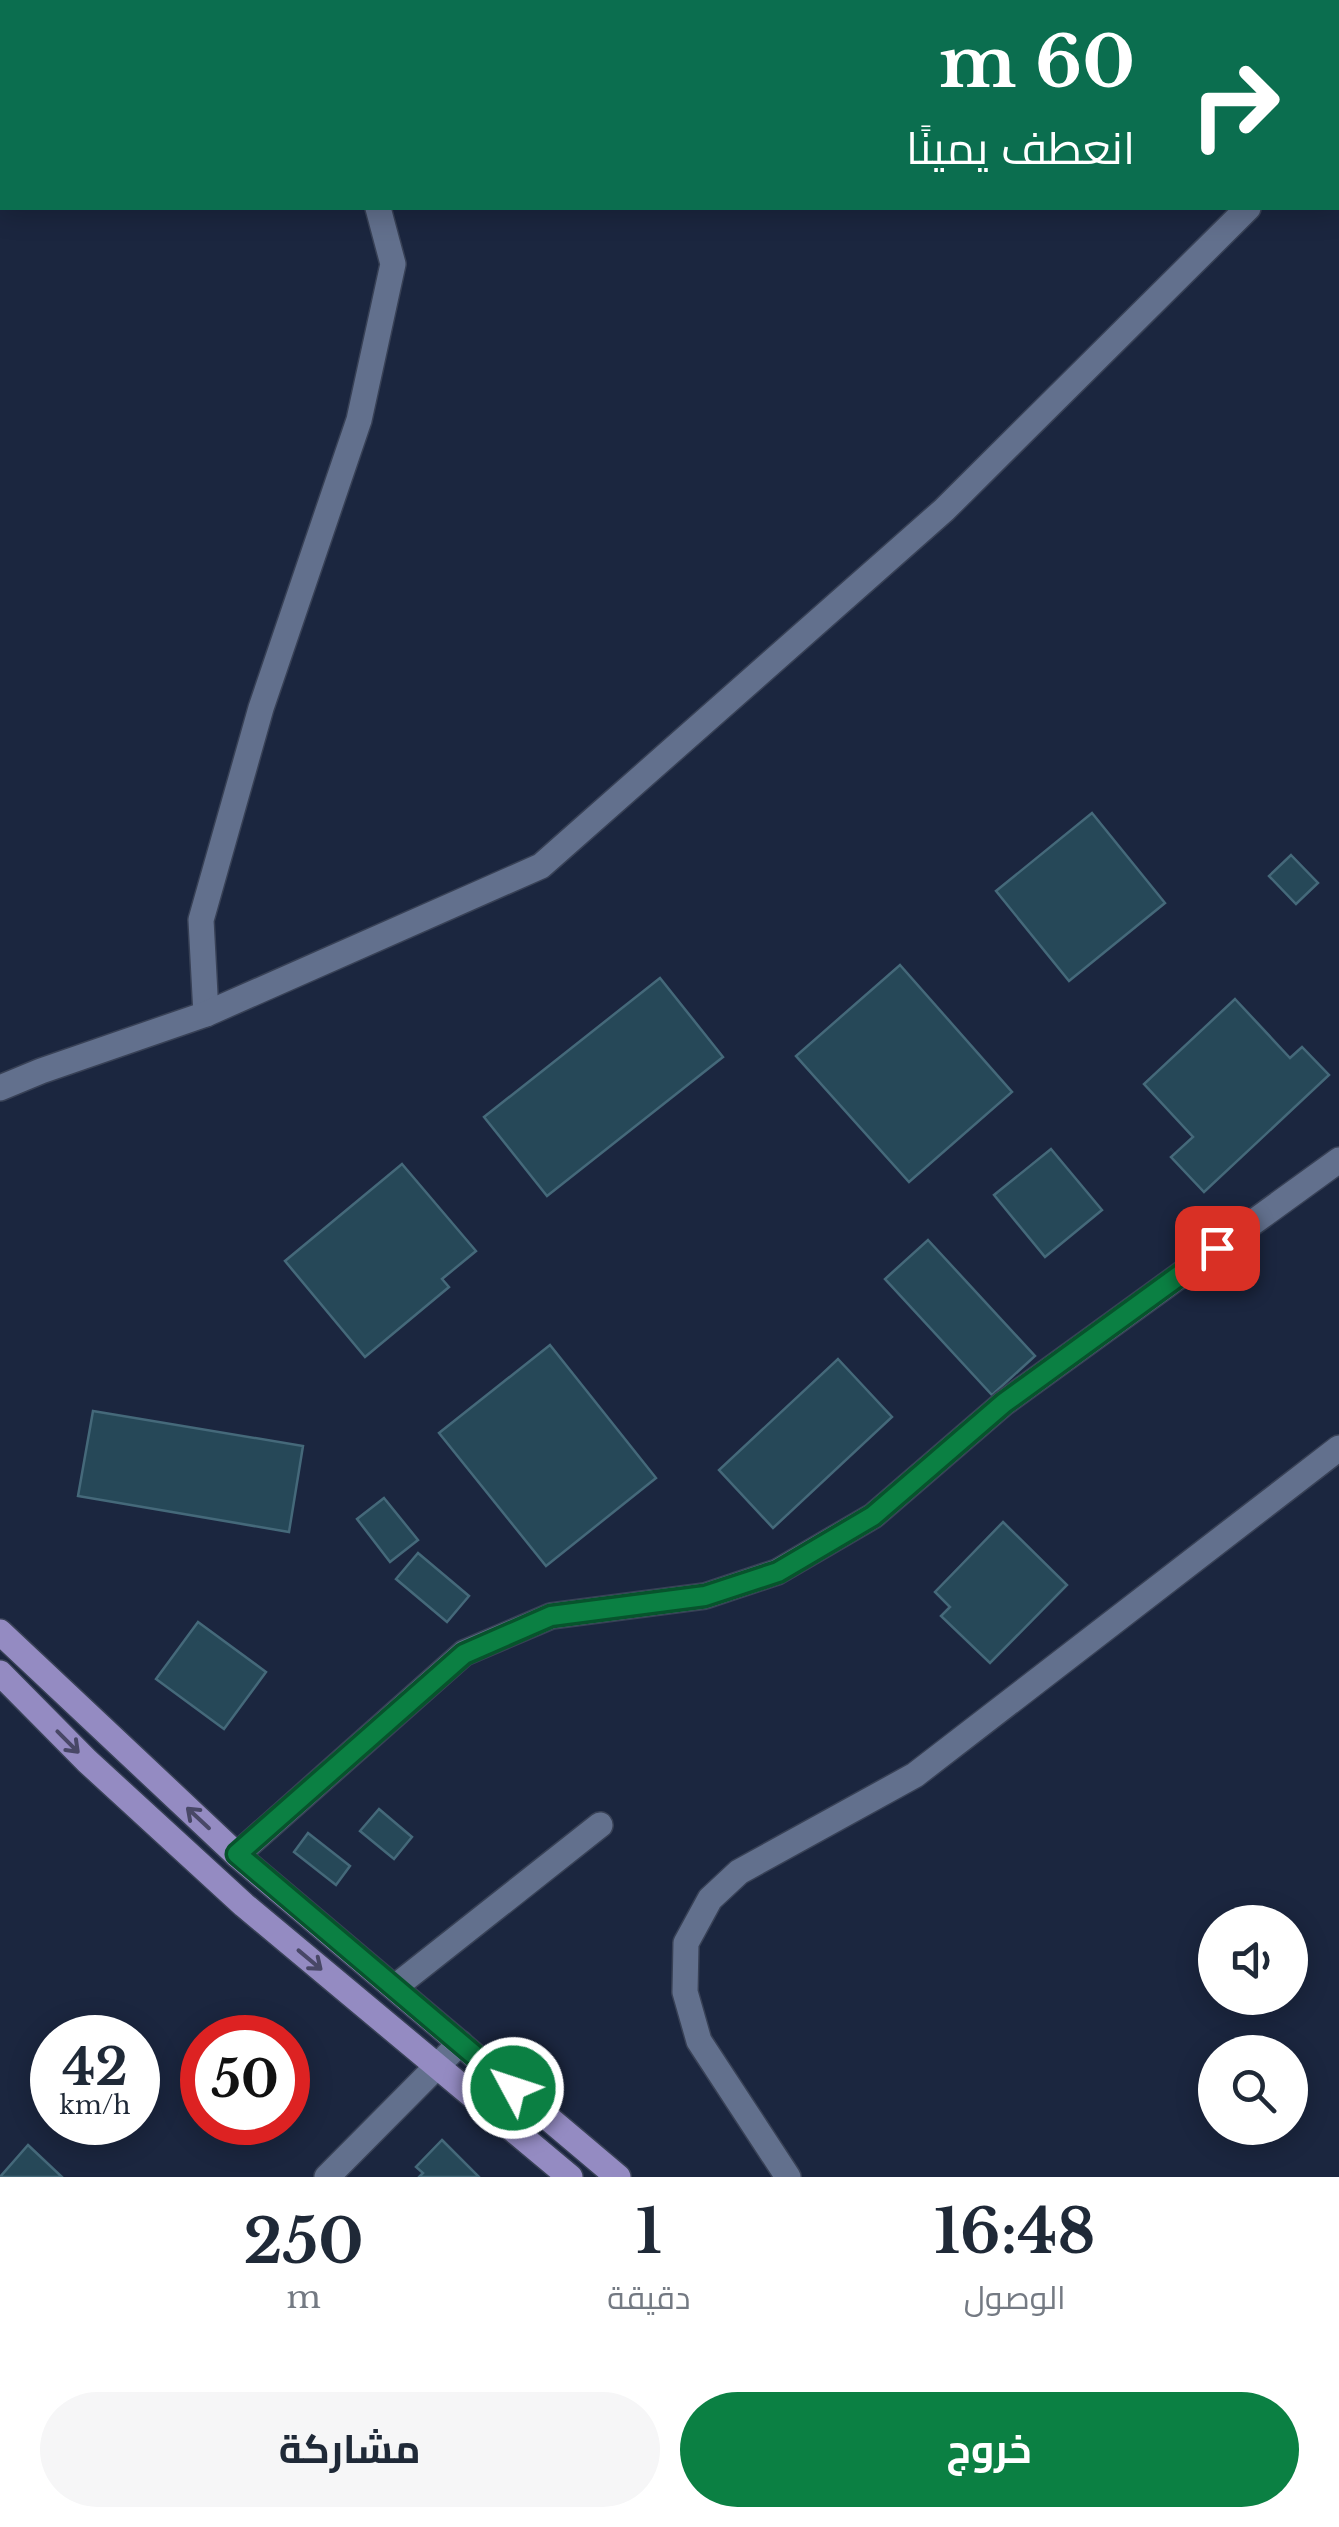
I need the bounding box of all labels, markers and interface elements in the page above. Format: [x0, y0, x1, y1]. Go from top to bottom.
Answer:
text: 60 m [939, 19, 1135, 106]
icon: right [1170, 40, 1300, 170]
text: انعطف يمينًا [906, 120, 1135, 176]
pin [1175, 1206, 1260, 1291]
icon: arrive [1190, 1221, 1245, 1276]
one-way arrow [56, 1730, 80, 1754]
one-way arrow [186, 1806, 210, 1830]
map controls [1198, 1905, 1308, 2145]
button: sound [1198, 1905, 1308, 2015]
one-way arrow [296, 1948, 322, 1970]
speed limit sign: 50 [180, 2015, 310, 2145]
button: search [1198, 2035, 1308, 2145]
text: 42 [62, 2036, 128, 2099]
position arrow [461, 2036, 565, 2140]
text: km/h [60, 2090, 130, 2121]
text: 1 [636, 2195, 662, 2269]
text: 16:48 [934, 2195, 1095, 2269]
text: 250 [244, 2205, 364, 2279]
text: m [286, 2277, 321, 2317]
text: دقيقة [607, 2278, 690, 2318]
text: الوصول [964, 2278, 1066, 2318]
button: مشاركة [40, 2392, 660, 2507]
button: خروج [680, 2392, 1299, 2507]

